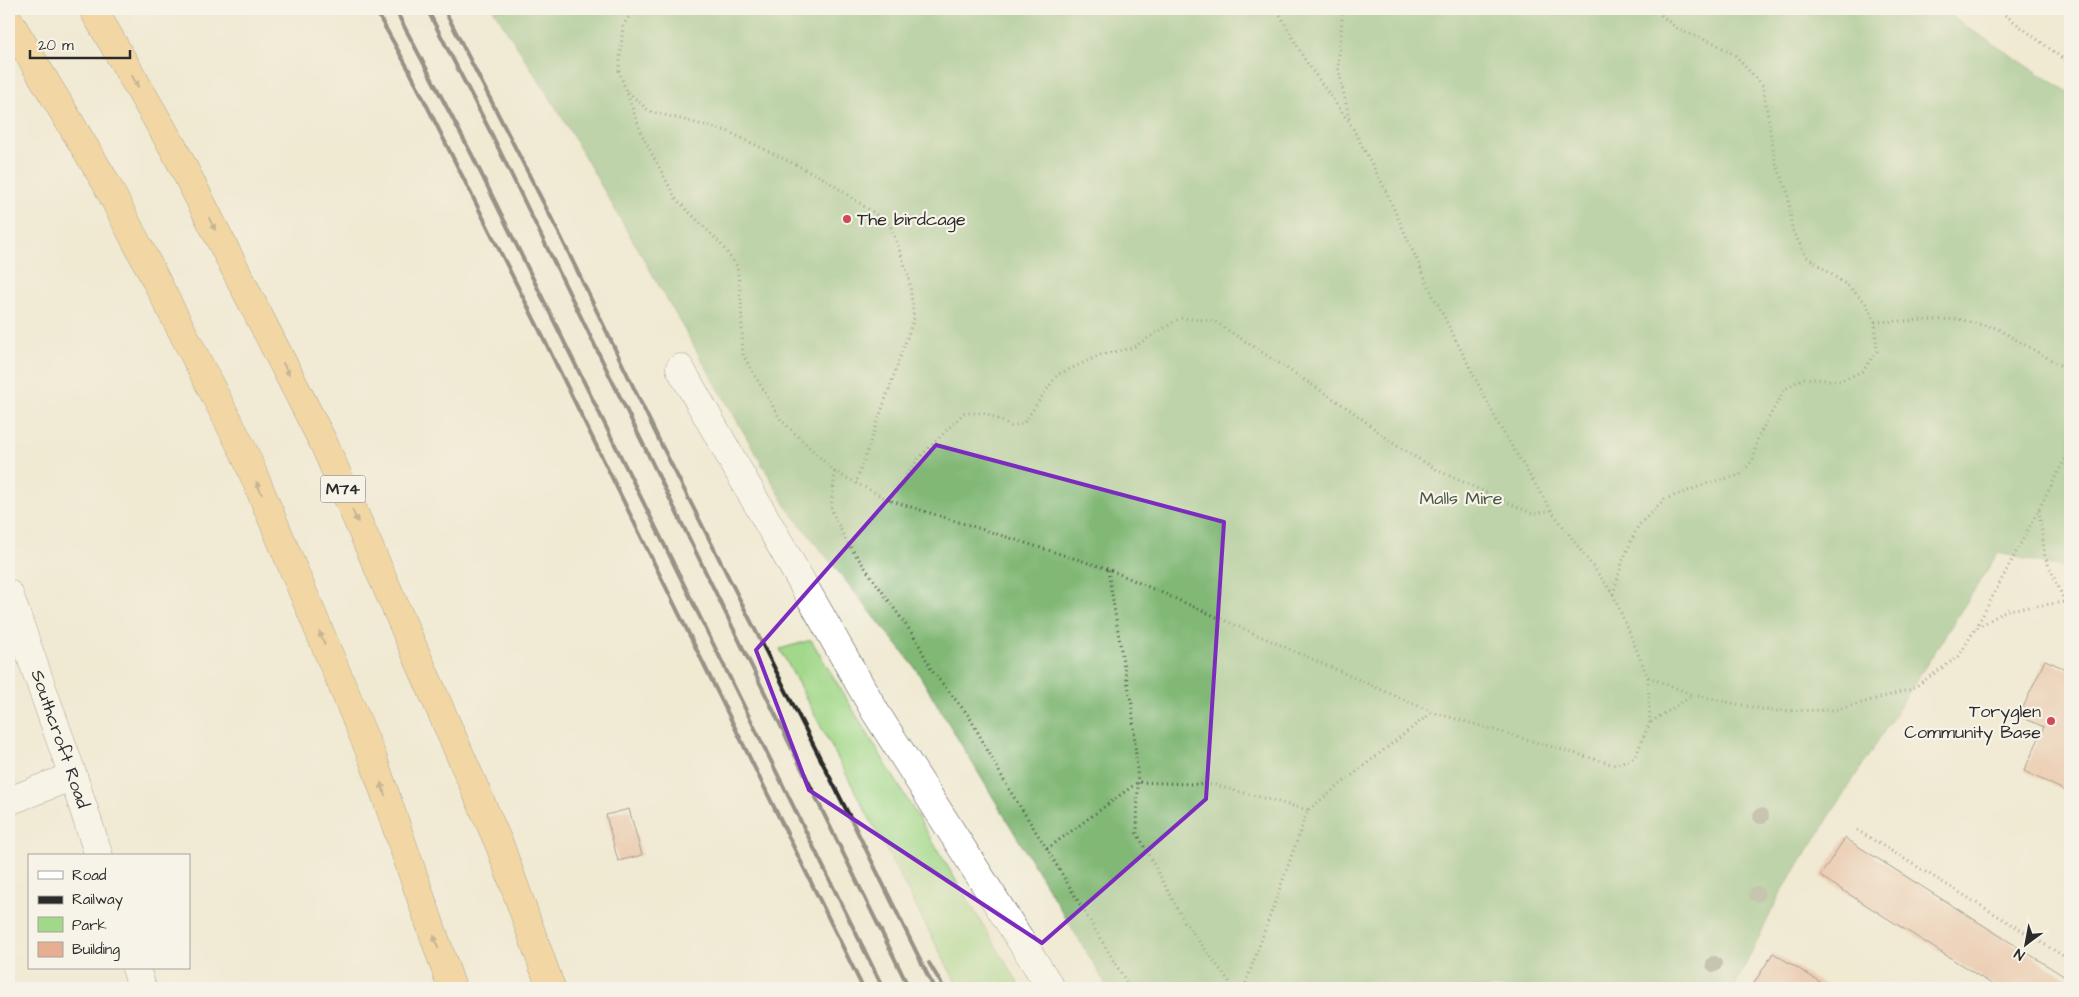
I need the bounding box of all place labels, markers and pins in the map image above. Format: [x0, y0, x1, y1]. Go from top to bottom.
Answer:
place label: The birdcage [857, 207, 966, 233]
marker: The birdcage [841, 213, 853, 225]
place label: Toryglen Community Base [1904, 699, 2041, 746]
marker: Toryglen Community Base [2045, 715, 2057, 727]

